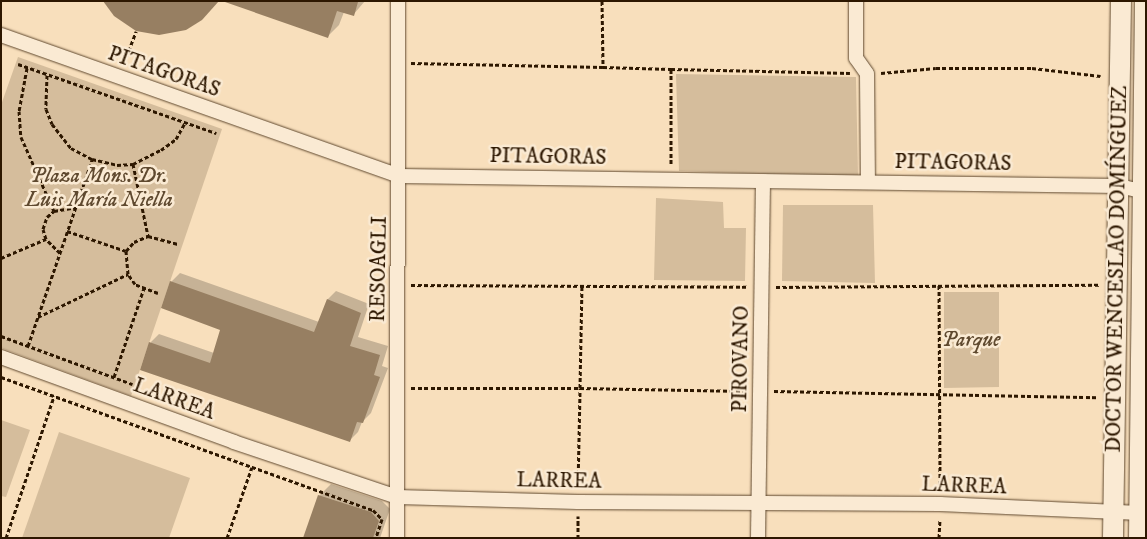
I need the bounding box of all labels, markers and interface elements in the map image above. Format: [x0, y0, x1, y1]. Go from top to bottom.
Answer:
street label: PITAGORAS [105, 41, 223, 103]
street label: DOCTOR WENCESLAO DOMÍNGUEZ [1101, 85, 1133, 453]
street label: PITAGORAS [489, 143, 607, 171]
street label: PITAGORAS [894, 149, 1012, 177]
park label: Plaza Mons. Dr. Luis María Niella [25, 163, 173, 213]
street label: RESOAGLI [365, 216, 393, 322]
street label: PIROVANO [727, 305, 755, 413]
park label: Parque [942, 327, 1000, 353]
street label: LARREA [130, 373, 218, 425]
street label: LARREA [516, 468, 602, 494]
street label: LARREA [921, 472, 1007, 500]

